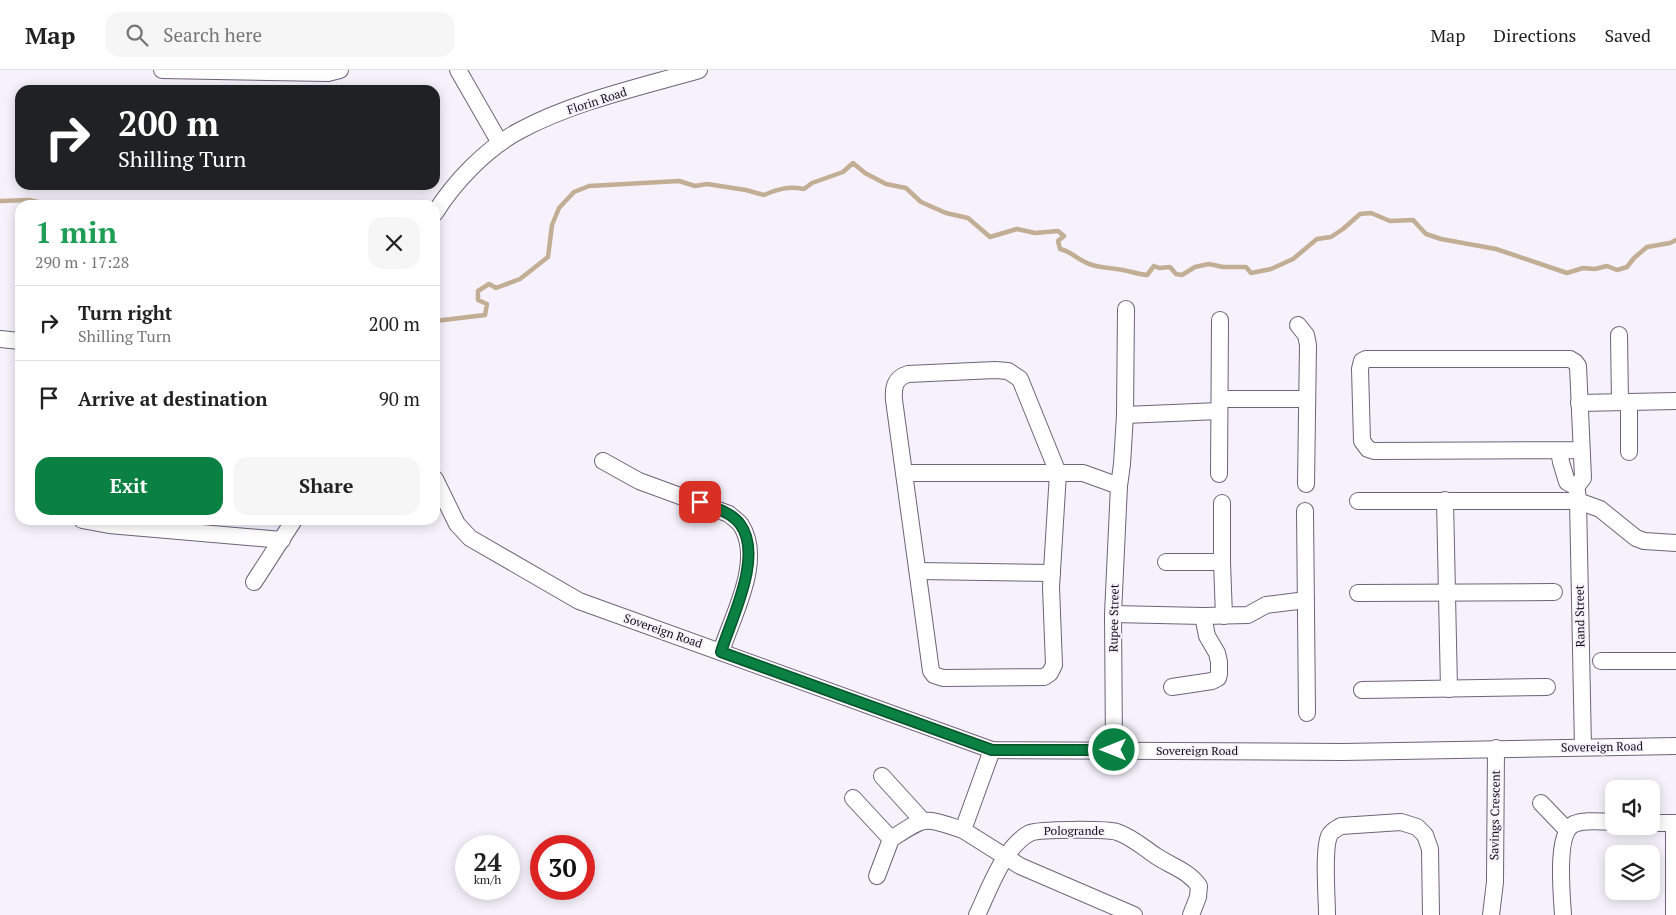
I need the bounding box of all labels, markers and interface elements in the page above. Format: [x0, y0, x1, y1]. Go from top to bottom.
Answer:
search box [105, 12, 455, 57]
text: Map [25, 19, 75, 51]
icon: search [123, 21, 151, 49]
text: Search here [163, 22, 262, 47]
text: Map [1430, 23, 1465, 47]
text: Directions [1493, 23, 1576, 47]
text: Saved [1604, 23, 1651, 47]
street label: Florin Road [565, 84, 629, 117]
text: 200 m [118, 100, 219, 146]
icon: right [35, 105, 100, 170]
text: Shilling Turn [118, 144, 246, 173]
text: 1 min [35, 212, 117, 252]
button: close [368, 217, 420, 269]
text: 290 m · 17:28 [35, 251, 129, 273]
text: Turn right [78, 300, 172, 325]
icon: right [35, 309, 63, 337]
text: 200 m [369, 311, 420, 336]
text: Shilling Turn [78, 325, 171, 347]
icon: arrive [35, 384, 63, 412]
text: Arrive at destination [78, 386, 267, 411]
text: 90 m [379, 386, 420, 411]
button: Exit [35, 457, 223, 515]
button: Share [233, 457, 420, 515]
pin [679, 481, 721, 523]
icon: arrive [686, 488, 714, 516]
street label: Rupee Street [1105, 583, 1122, 652]
street label: Rand Street [1571, 584, 1588, 647]
street label: Sovereign Road [622, 610, 705, 651]
position arrow [1087, 723, 1139, 775]
street label: Sovereign Road [1561, 738, 1644, 755]
street label: Sovereign Road [1156, 743, 1238, 758]
street label: Savings Crescent [1486, 769, 1503, 860]
map controls [1605, 780, 1660, 900]
button: sound [1605, 780, 1660, 835]
street label: Pologrande [1044, 823, 1104, 838]
speed limit sign: 30 [530, 835, 595, 900]
text: 24 [473, 845, 502, 878]
button: layers [1605, 845, 1660, 900]
text: km/h [474, 872, 501, 887]

